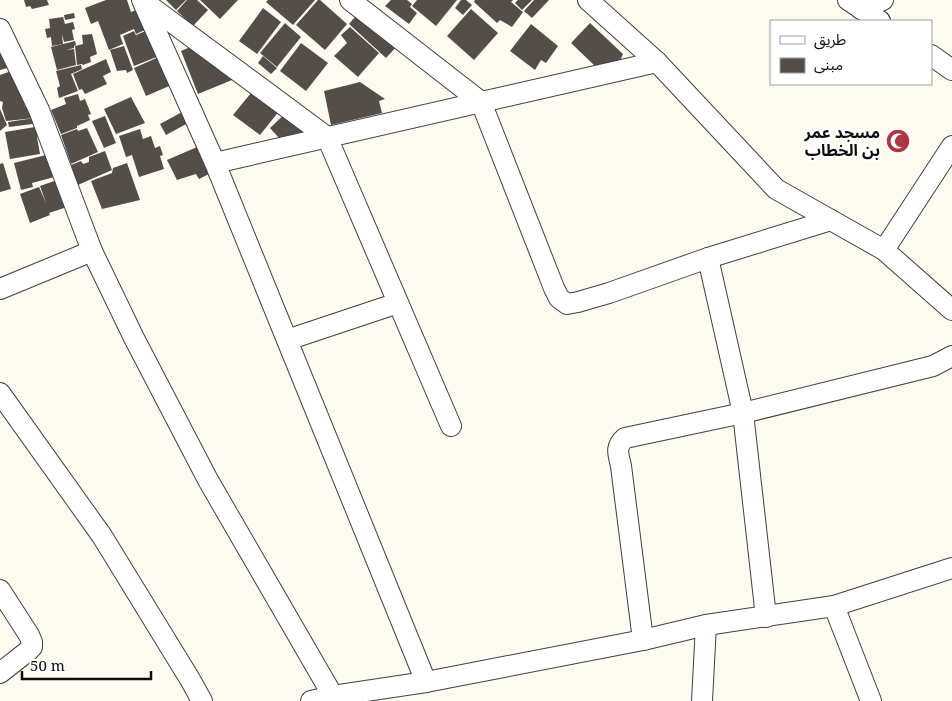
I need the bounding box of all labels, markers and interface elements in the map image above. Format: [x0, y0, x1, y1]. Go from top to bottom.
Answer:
legend [770, 20, 932, 85]
text: طريق [814, 29, 846, 50]
text: مبنى [814, 54, 843, 74]
place label: مسجد عمر بن الخطاب [804, 121, 880, 161]
mosque icon: مسجد عمر بن الخطاب [885, 128, 911, 154]
scale bar [22, 648, 151, 680]
text: 50 m [30, 655, 65, 675]

